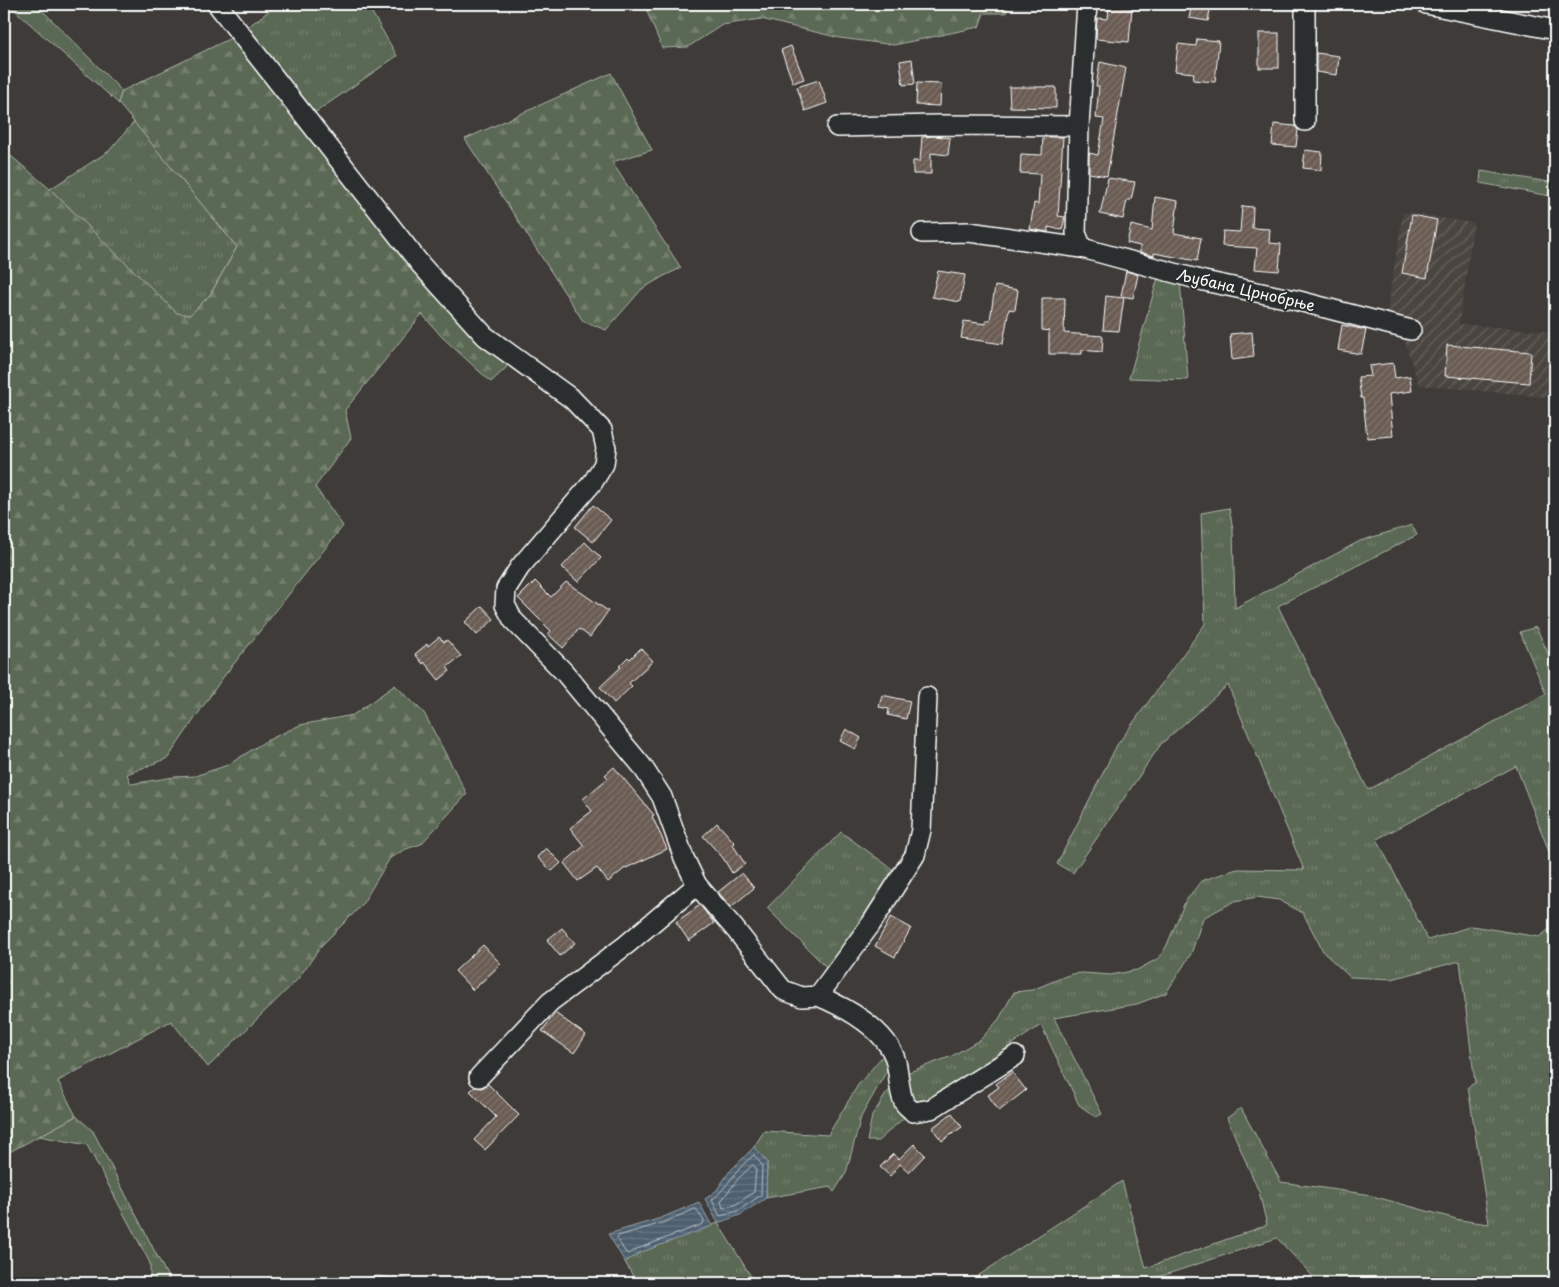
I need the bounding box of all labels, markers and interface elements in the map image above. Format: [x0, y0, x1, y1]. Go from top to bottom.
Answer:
street label: Љубана Црнобрње [1175, 262, 1317, 316]

